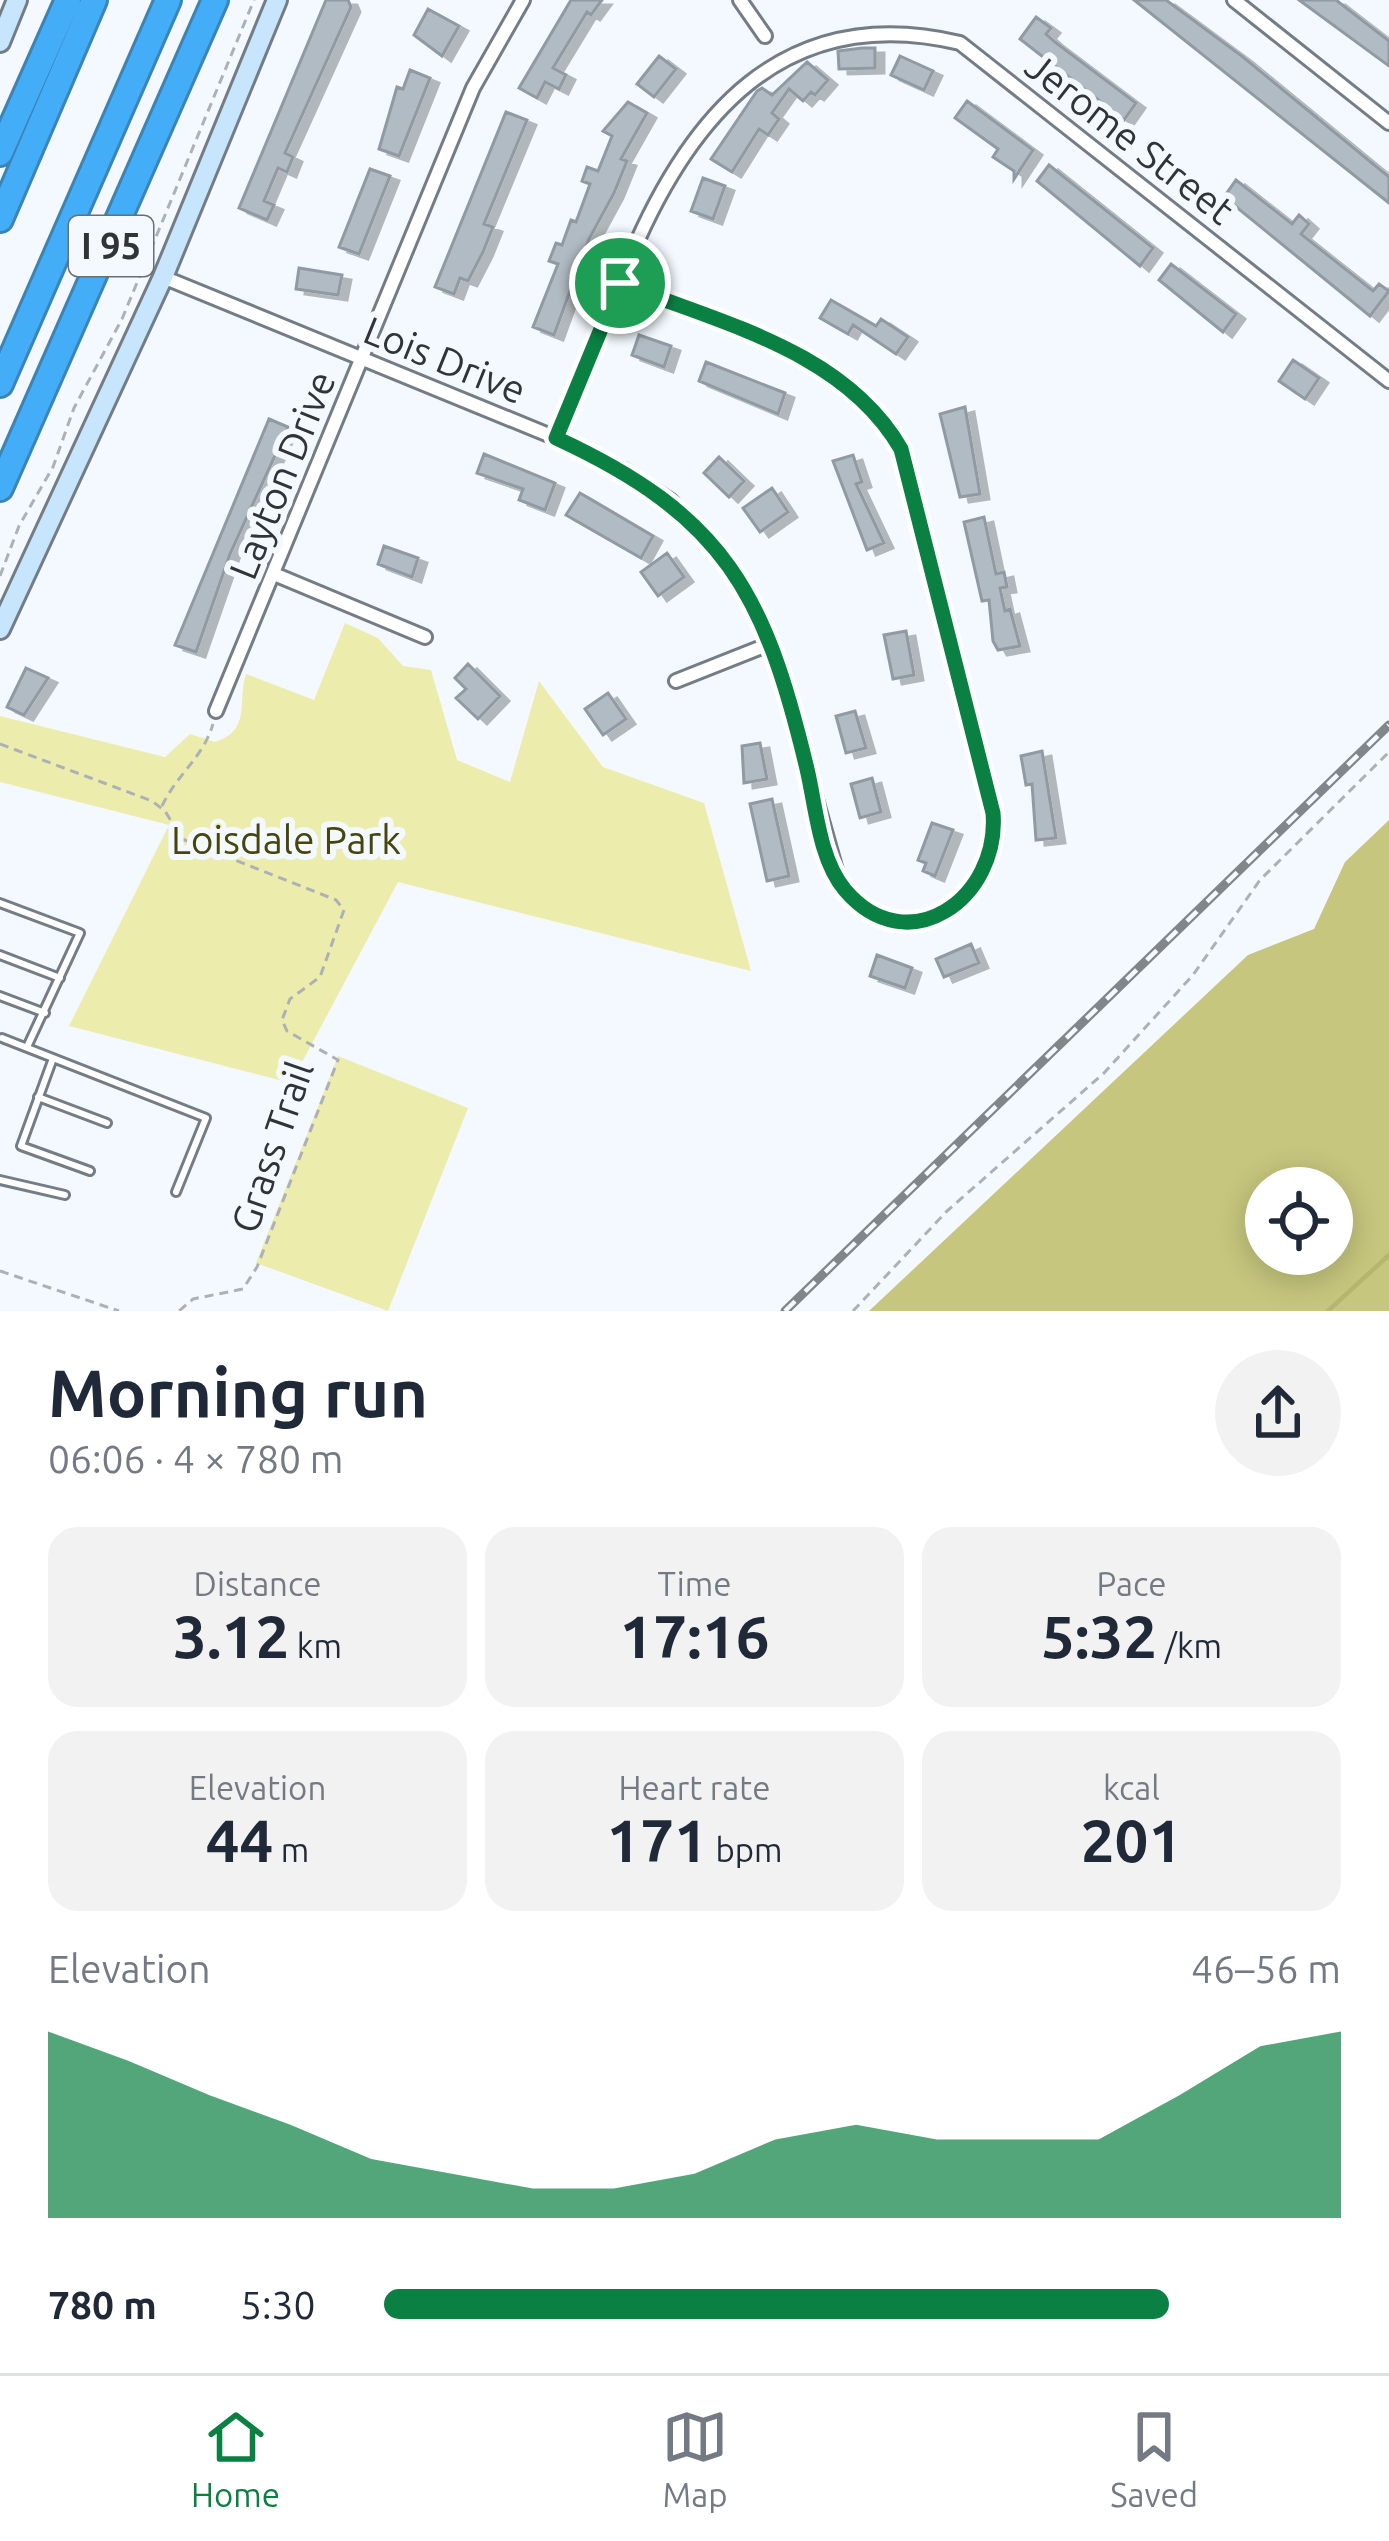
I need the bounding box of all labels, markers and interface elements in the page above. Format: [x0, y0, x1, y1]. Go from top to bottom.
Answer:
street label: Jerome Street [1018, 43, 1243, 232]
road number: I 95 [69, 216, 153, 276]
pin [569, 232, 671, 334]
icon: arrive [587, 250, 653, 316]
street label: Lois Drive [358, 308, 532, 411]
street label: Layton Drive [220, 365, 343, 585]
park label: Loisdale Park [171, 818, 401, 861]
street label: Grass Trail [222, 1056, 321, 1238]
map controls [1245, 1167, 1353, 1275]
button: locate [1245, 1167, 1353, 1275]
button: share [1215, 1350, 1341, 1476]
text: Morning run [48, 1355, 428, 1429]
text: 06:06 · 4 × 780 m [48, 1437, 343, 1480]
text: Distance [194, 1565, 321, 1602]
text: Time [658, 1565, 731, 1602]
text: Pace [1097, 1565, 1166, 1602]
text: 3.12 [173, 1602, 289, 1669]
text: 17:16 [619, 1602, 770, 1669]
text: 5:32 [1041, 1602, 1157, 1669]
text: km [289, 1627, 342, 1664]
text: /km [1157, 1627, 1222, 1664]
text: Elevation [189, 1769, 326, 1806]
text: Heart rate [619, 1769, 770, 1806]
text: kcal [1103, 1769, 1160, 1806]
text: 44 [206, 1806, 273, 1873]
text: 171 [606, 1806, 708, 1873]
text: 201 [1081, 1806, 1182, 1873]
text: m [273, 1831, 309, 1868]
text: bpm [708, 1831, 783, 1868]
text: Elevation [48, 1947, 211, 1990]
text: 46–56 m [1191, 1947, 1341, 1990]
text: 780 m [48, 2283, 157, 2326]
text: 5:30 [240, 2283, 316, 2326]
tab: Home [191, 2404, 280, 2513]
tab: Map [662, 2404, 728, 2513]
tab: Saved [1110, 2404, 1198, 2513]

